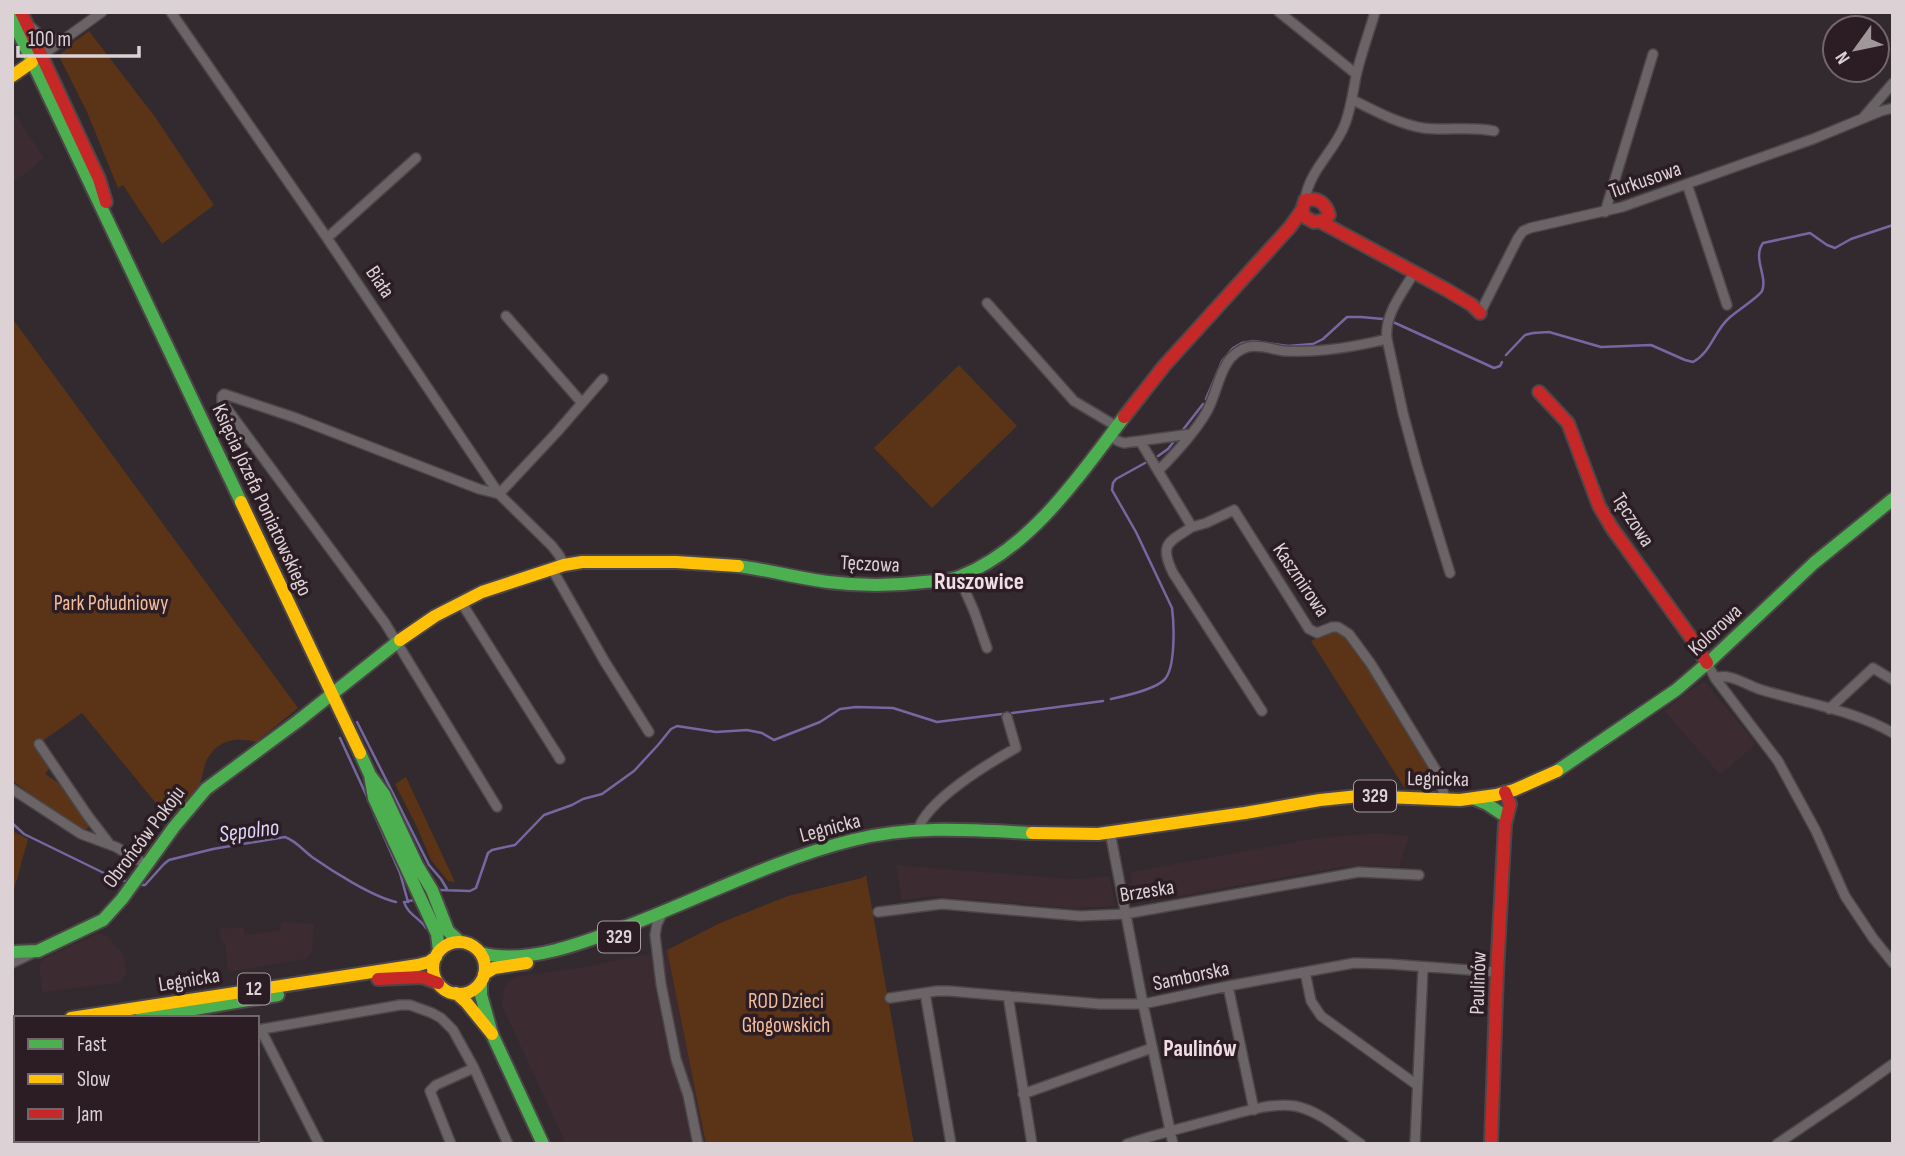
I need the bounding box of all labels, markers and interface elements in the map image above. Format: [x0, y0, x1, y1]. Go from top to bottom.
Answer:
scale bar [18, 14, 138, 58]
north arrow [1821, 14, 1891, 84]
text: 100 m [28, 27, 71, 52]
text: N [1831, 47, 1855, 68]
street label: Turkusowa [1606, 156, 1684, 204]
street label: Biała [360, 261, 400, 303]
street label: Księcia Józefa Poniatowskiego [207, 400, 317, 600]
street label: Tęczowa [1606, 488, 1660, 552]
street label: Kaszmirowa [1267, 538, 1335, 622]
street label: Tęczowa [840, 550, 900, 578]
district label: Ruszowice [934, 567, 1024, 596]
park label: Park Południowy [54, 591, 168, 616]
street label: Kolorowa [1683, 599, 1747, 661]
street label: Legnicka [1407, 766, 1469, 792]
road number: 329 [1354, 780, 1396, 811]
street label: Obrońców Pokoju [98, 781, 190, 893]
street label: Legnicka [797, 808, 863, 848]
water label: Sępolno [217, 813, 281, 849]
street label: Brzeska [1118, 874, 1176, 908]
road number: 329 [598, 922, 640, 953]
street label: Paulinów [1464, 951, 1492, 1015]
street label: Samborska [1151, 956, 1231, 996]
street label: Legnicka [157, 963, 221, 997]
road number: 12 [238, 973, 270, 1004]
park label: ROD Dzieci Głogowskich [742, 989, 830, 1038]
legend [14, 1016, 259, 1142]
text: Fast [77, 1032, 107, 1057]
district label: Paulinów [1163, 1035, 1237, 1063]
text: Slow [77, 1067, 111, 1092]
text: Jam [76, 1102, 103, 1127]

